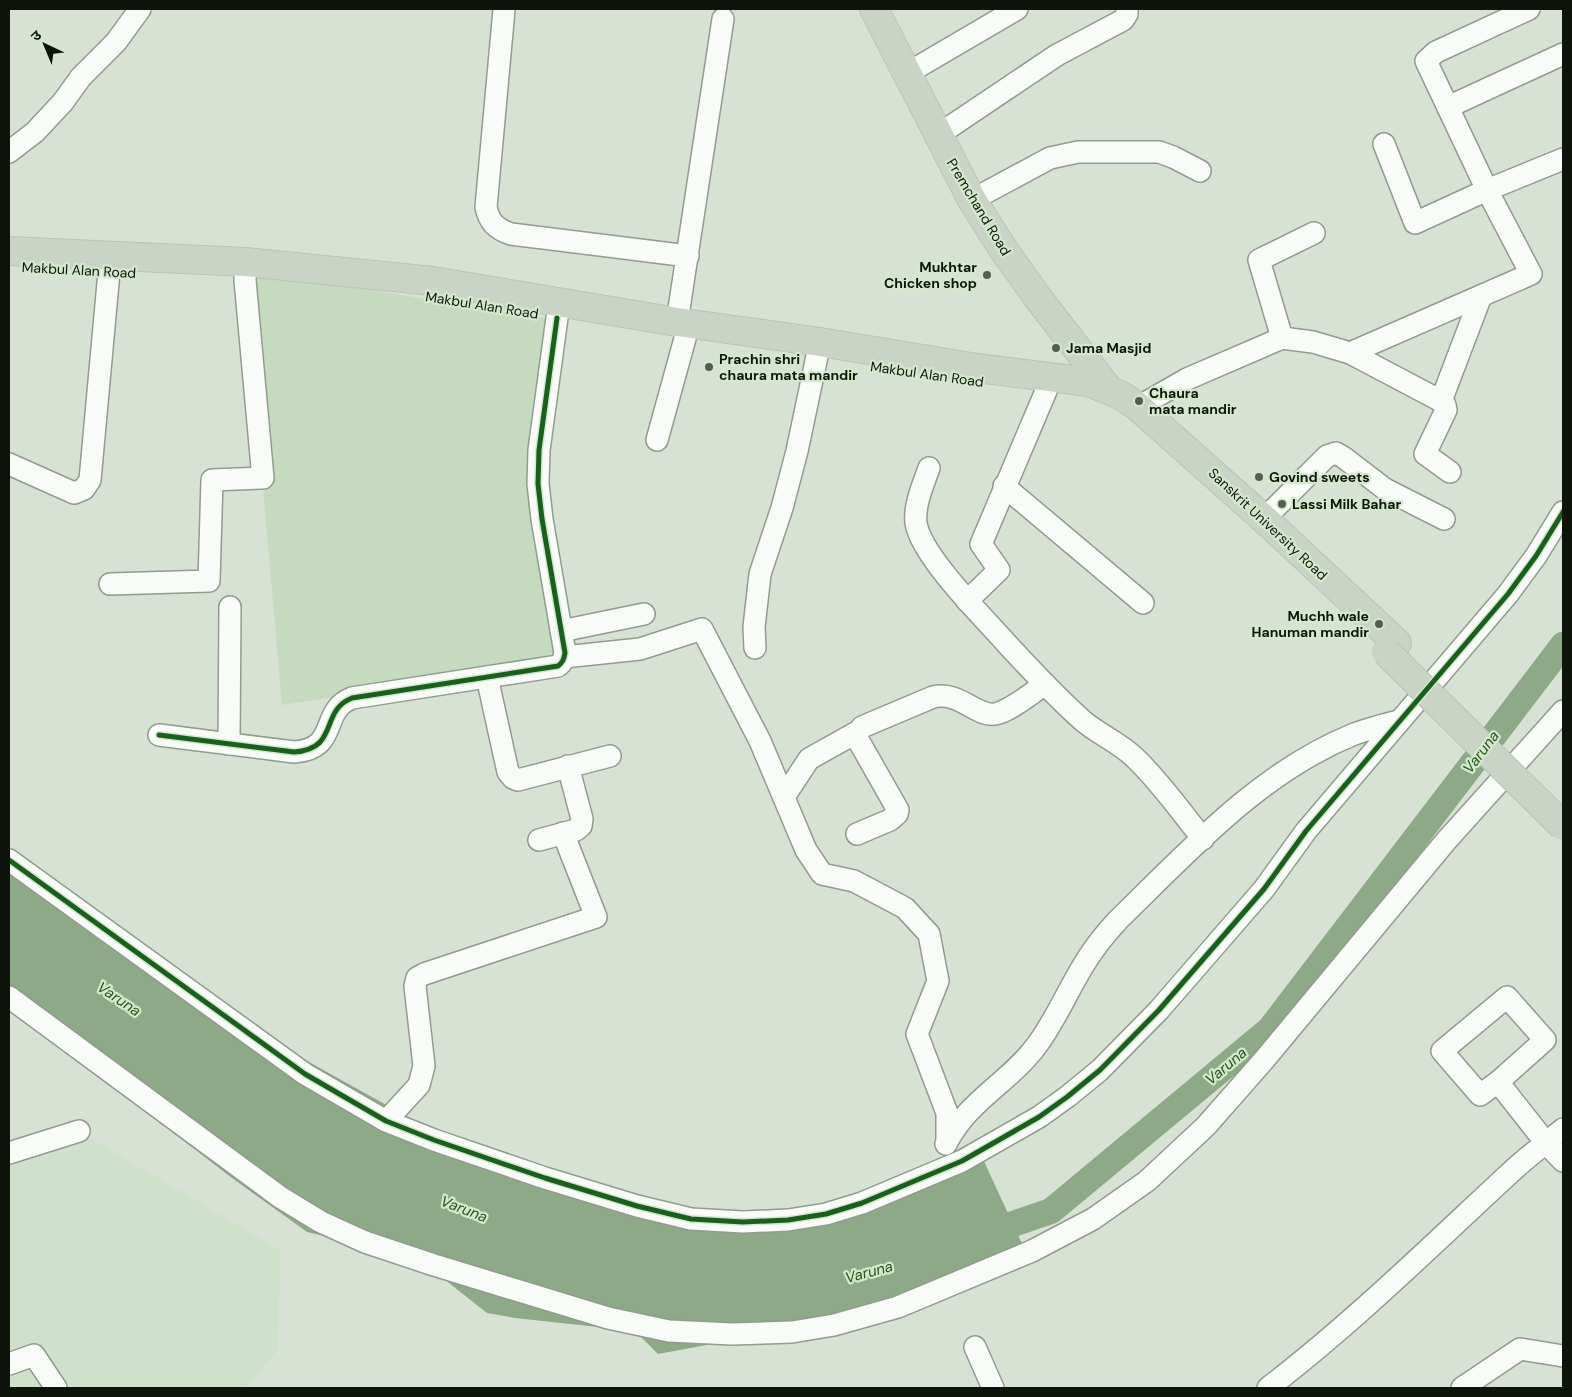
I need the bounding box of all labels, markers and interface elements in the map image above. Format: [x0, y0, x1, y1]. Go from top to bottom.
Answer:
north arrow [20, 20, 70, 70]
text: उ [27, 26, 46, 45]
street label: Premchand Road [943, 155, 1015, 259]
street label: Makbul Alan Road [21, 258, 137, 282]
place label: Mukhtar Chicken shop [884, 258, 977, 292]
marker: Mukhtar Chicken shop [981, 269, 993, 281]
street label: Makbul Alan Road [424, 287, 540, 323]
place label: Jama Masjid [1066, 339, 1151, 357]
marker: Jama Masjid [1050, 342, 1062, 354]
place label: Prachin shri chaura mata mandir [719, 350, 858, 384]
street label: Makbul Alan Road [869, 357, 985, 391]
marker: Prachin shri chaura mata mandir [703, 361, 715, 373]
place label: Chaura mata mandir [1149, 384, 1237, 418]
marker: Chaura mata mandir [1133, 395, 1145, 407]
street label: Sanskrit University Road [1205, 464, 1331, 584]
place label: Govind sweets [1269, 468, 1370, 486]
marker: Govind sweets [1253, 471, 1265, 483]
place label: Lassi Milk Bahar [1292, 495, 1401, 513]
marker: Lassi Milk Bahar [1276, 498, 1288, 510]
place label: Muchh wale Hanuman mandir [1251, 607, 1369, 641]
marker: Muchh wale Hanuman mandir [1373, 618, 1385, 630]
water label: Varuna [1458, 727, 1504, 777]
water label: Varuna [93, 977, 145, 1021]
water label: Varuna [1201, 1043, 1251, 1089]
water label: Varuna [438, 1191, 490, 1227]
water label: Varuna [843, 1256, 895, 1288]

